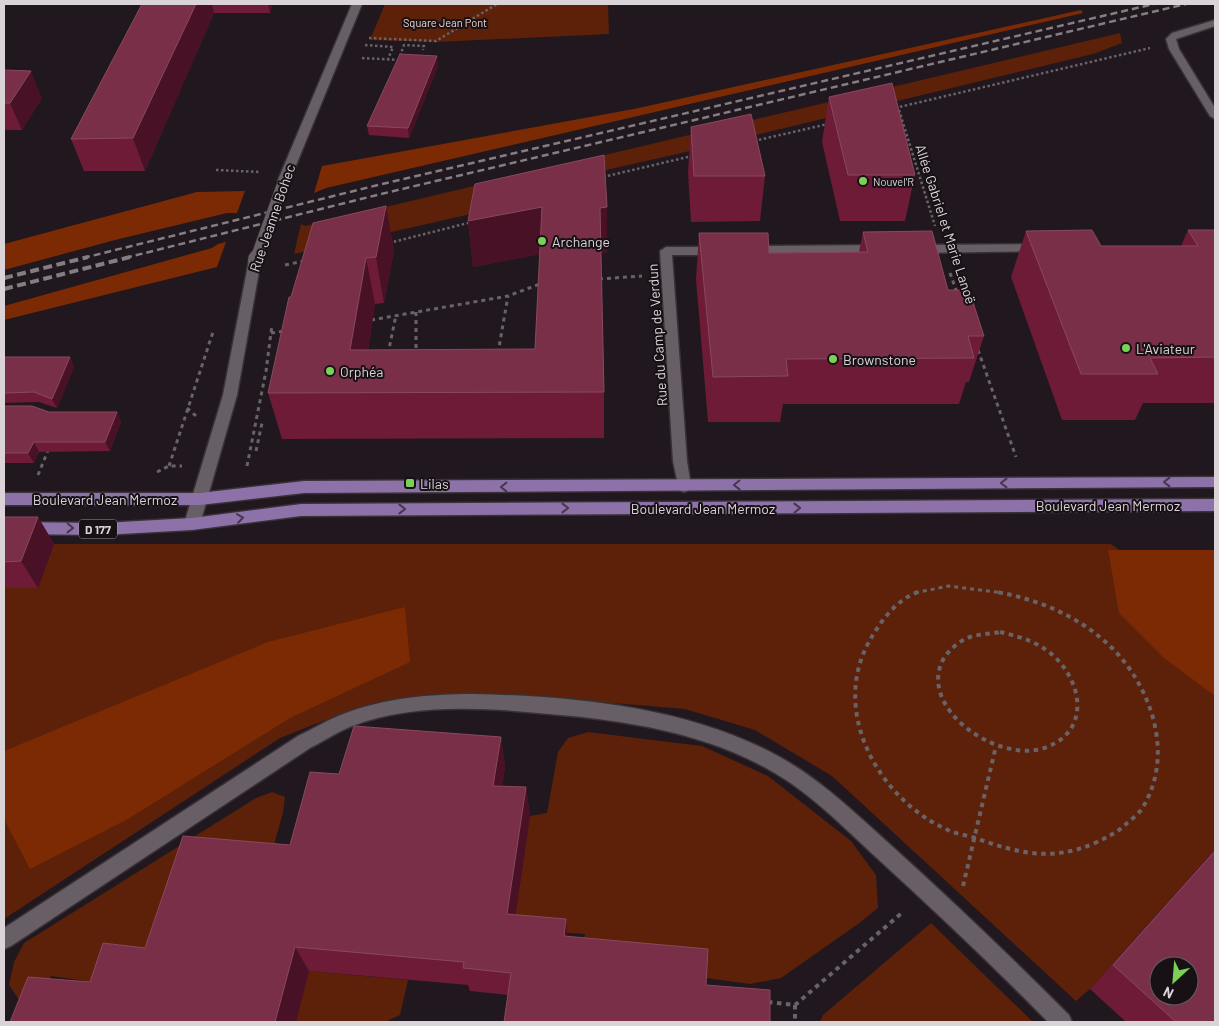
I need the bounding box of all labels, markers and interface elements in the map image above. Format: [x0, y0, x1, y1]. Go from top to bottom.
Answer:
park label: Square Jean Pont [403, 16, 487, 29]
street label: Allée Gabriel et Marie Lanoë [912, 142, 980, 306]
street label: Rue Jeanne Bohec [246, 162, 298, 274]
marker: Nouvel'R [857, 175, 869, 187]
place label: Nouvel'R [873, 175, 914, 188]
place label: Archange [552, 233, 610, 250]
marker: Archange [536, 235, 548, 247]
street label: Rue du Camp de Verdun [644, 263, 670, 407]
place label: L'Aviateur [1136, 340, 1195, 357]
marker: L'Aviateur [1120, 342, 1132, 354]
place label: Brownstone [843, 351, 916, 368]
marker: Brownstone [827, 353, 839, 365]
place label: Orphéa [340, 363, 384, 380]
marker: Orphéa [324, 365, 336, 377]
place label: Lilas [420, 475, 449, 492]
marker: Lilas [404, 477, 416, 489]
one-way arrow [1162, 477, 1170, 487]
one-way arrow [1000, 478, 1008, 488]
one-way arrow [732, 480, 740, 490]
one-way arrow [500, 482, 508, 492]
street label: Boulevard Jean Mermoz [33, 491, 177, 508]
street label: Boulevard Jean Mermoz [1036, 497, 1180, 514]
street label: Boulevard Jean Mermoz [631, 500, 775, 517]
one-way arrow [794, 502, 802, 513]
one-way arrow [562, 503, 569, 513]
one-way arrow [399, 504, 407, 514]
one-way arrow [236, 513, 245, 523]
road number: D 177 [79, 520, 117, 538]
one-way arrow [66, 523, 74, 534]
north arrow [1149, 956, 1199, 1006]
text: N [1160, 983, 1176, 1003]

